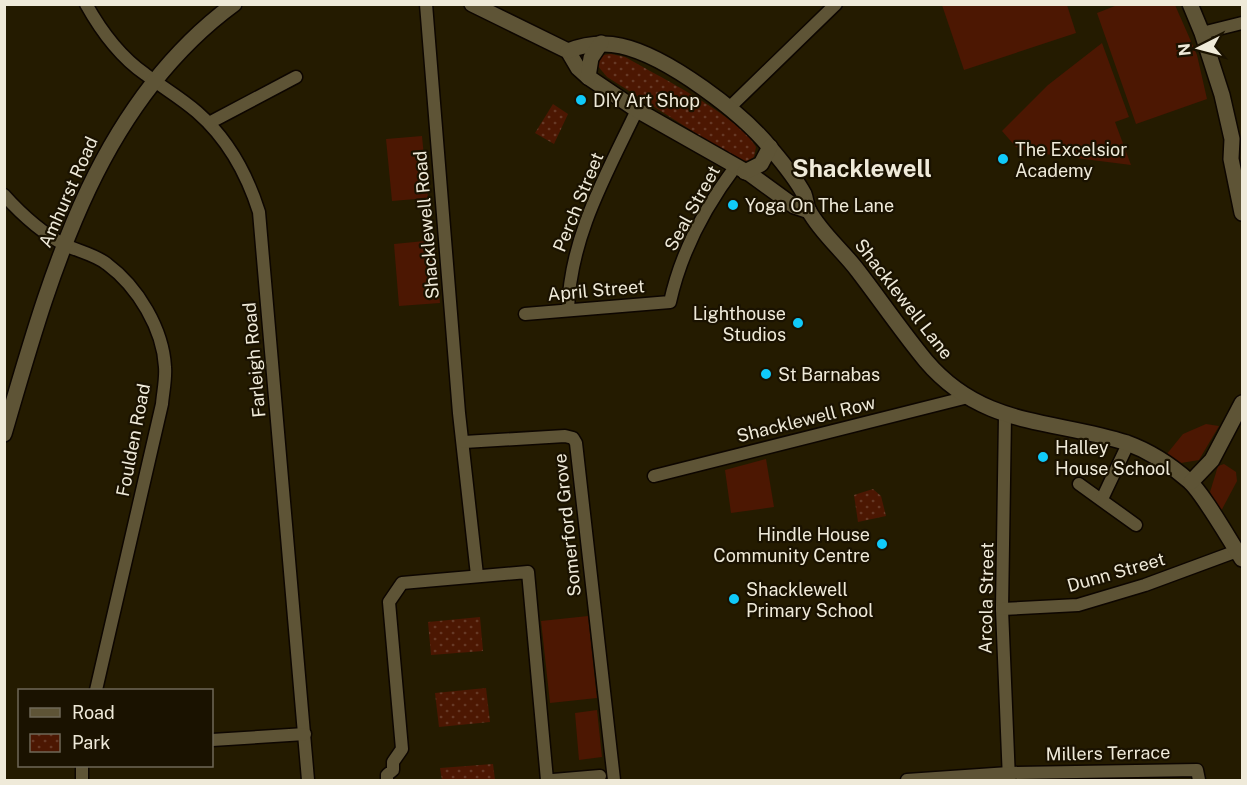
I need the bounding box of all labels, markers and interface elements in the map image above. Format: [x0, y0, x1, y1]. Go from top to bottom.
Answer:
north arrow [1169, 18, 1229, 78]
text: N [1174, 42, 1195, 57]
place label: DIY Art Shop [593, 90, 700, 111]
marker: DIY Art Shop [574, 93, 588, 107]
street label: Amhurst Road [34, 133, 102, 251]
place label: The Excelsior Academy [1015, 139, 1127, 181]
street label: Perch Street [549, 149, 607, 255]
street label: Shacklewell Road [409, 150, 443, 300]
marker: The Excelsior Academy [996, 152, 1010, 166]
district label: Shacklewell [792, 154, 932, 182]
street label: Seal Street [660, 162, 724, 254]
place label: Yoga On The Lane [745, 195, 894, 216]
marker: Yoga On The Lane [726, 198, 740, 212]
street label: Shacklewell Lane [850, 235, 958, 363]
street label: April Street [547, 275, 645, 305]
street label: Farleigh Road [238, 301, 270, 419]
place label: Lighthouse Studios [693, 303, 786, 345]
marker: Lighthouse Studios [791, 316, 805, 330]
place label: St Barnabas [778, 364, 880, 385]
marker: St Barnabas [759, 367, 773, 381]
street label: Foulden Road [112, 382, 154, 498]
street label: Shacklewell Row [734, 392, 878, 446]
place label: Halley House School [1055, 437, 1171, 479]
marker: Halley House School [1036, 450, 1050, 464]
street label: Somerford Grove [549, 453, 585, 597]
place label: Hindle House Community Centre [713, 524, 870, 566]
marker: Hindle House Community Centre [875, 537, 889, 551]
street label: Arcola Street [975, 542, 997, 654]
street label: Dunn Street [1065, 548, 1167, 596]
place label: Shacklewell Primary School [746, 579, 874, 621]
marker: Shacklewell Primary School [727, 592, 741, 606]
legend [18, 689, 213, 767]
text: Road [72, 702, 115, 723]
text: Park [72, 732, 110, 753]
street label: Millers Terrace [1046, 741, 1170, 765]

